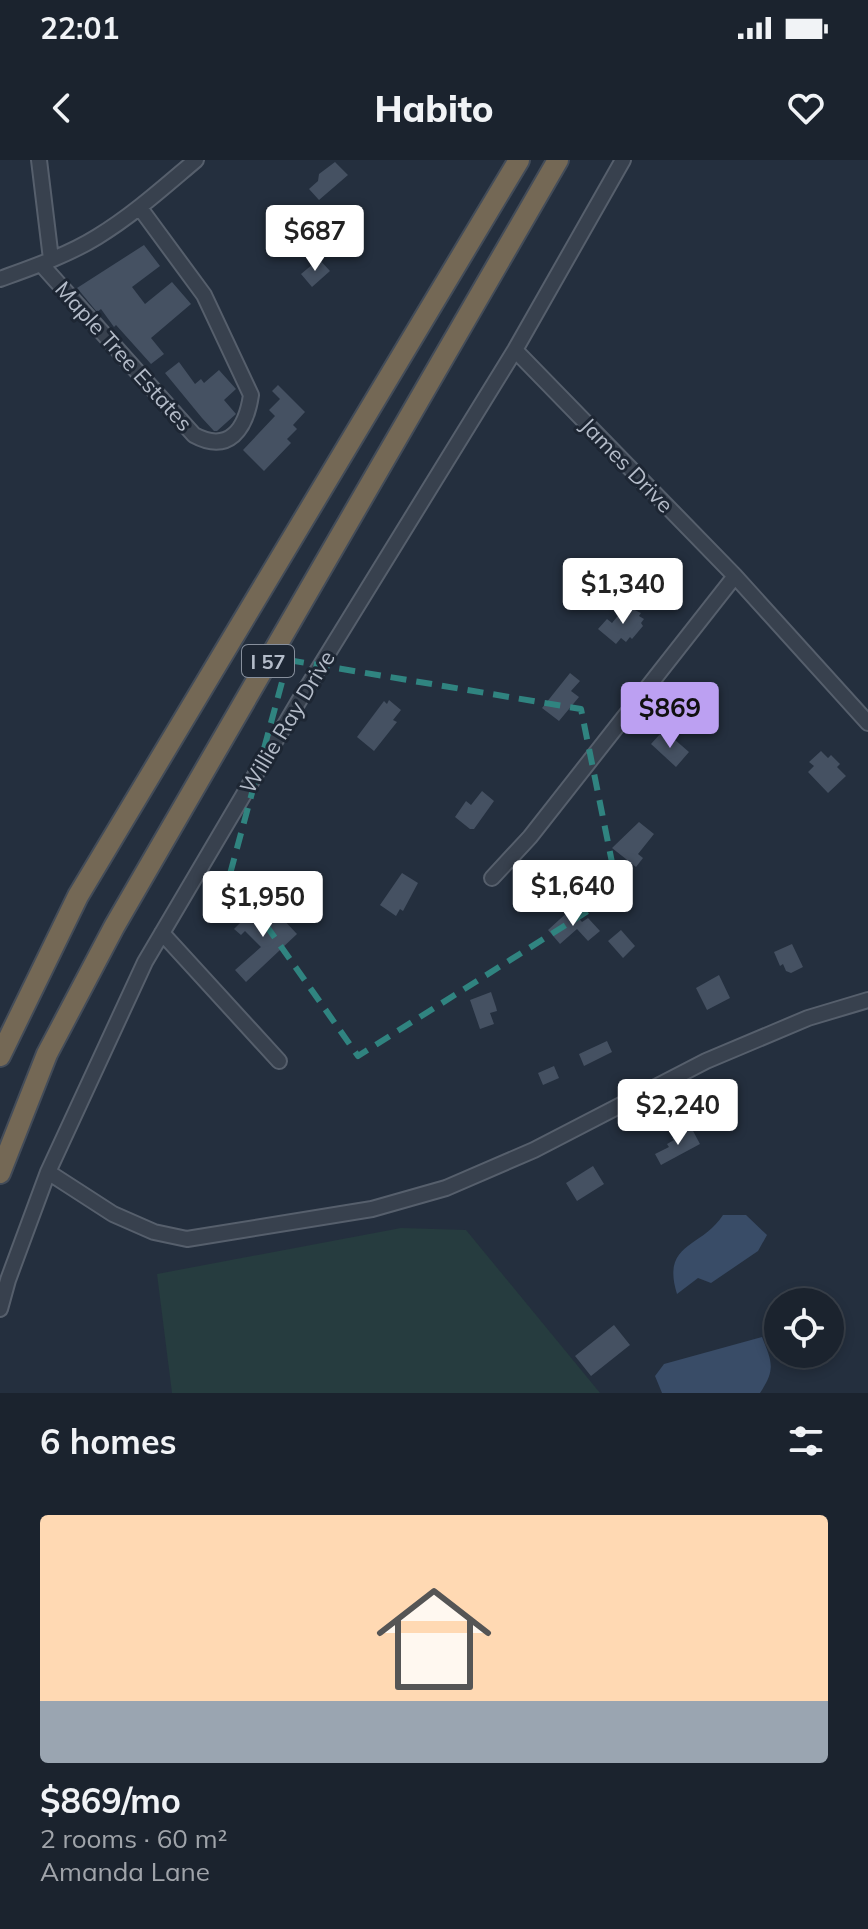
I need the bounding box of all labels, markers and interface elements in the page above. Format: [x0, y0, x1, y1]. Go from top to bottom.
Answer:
text: 22:01 [40, 9, 119, 47]
icon: back [40, 86, 84, 130]
text: Habito [374, 86, 494, 131]
icon: heart [784, 86, 828, 130]
pin: $687 [268, 205, 362, 273]
text: $687 [284, 214, 346, 247]
street label: Maple Tree Estates [49, 275, 199, 437]
street label: James Drive [575, 412, 679, 518]
pin: $1,340 [558, 558, 688, 626]
text: $1,340 [581, 567, 665, 600]
street label: Willie Ray Drive [233, 645, 341, 799]
road number: I 57 [242, 645, 294, 677]
pin: $869 [623, 682, 717, 750]
text: $869 [639, 691, 701, 724]
pin: $1,640 [508, 860, 638, 928]
text: $1,640 [531, 869, 615, 902]
pin: $1,950 [198, 871, 328, 939]
text: $1,950 [221, 880, 305, 913]
pin: $2,240 [613, 1079, 743, 1147]
text: $2,240 [636, 1088, 720, 1121]
map controls [764, 1288, 844, 1368]
button: locate [764, 1288, 844, 1368]
icon: filters [784, 1419, 828, 1463]
text: 6 homes [40, 1420, 177, 1463]
icon: home [362, 1567, 506, 1711]
text: $869/mo [40, 1779, 181, 1822]
text: 2 rooms · 60 m² [40, 1822, 227, 1855]
text: Amanda Lane [40, 1855, 210, 1888]

